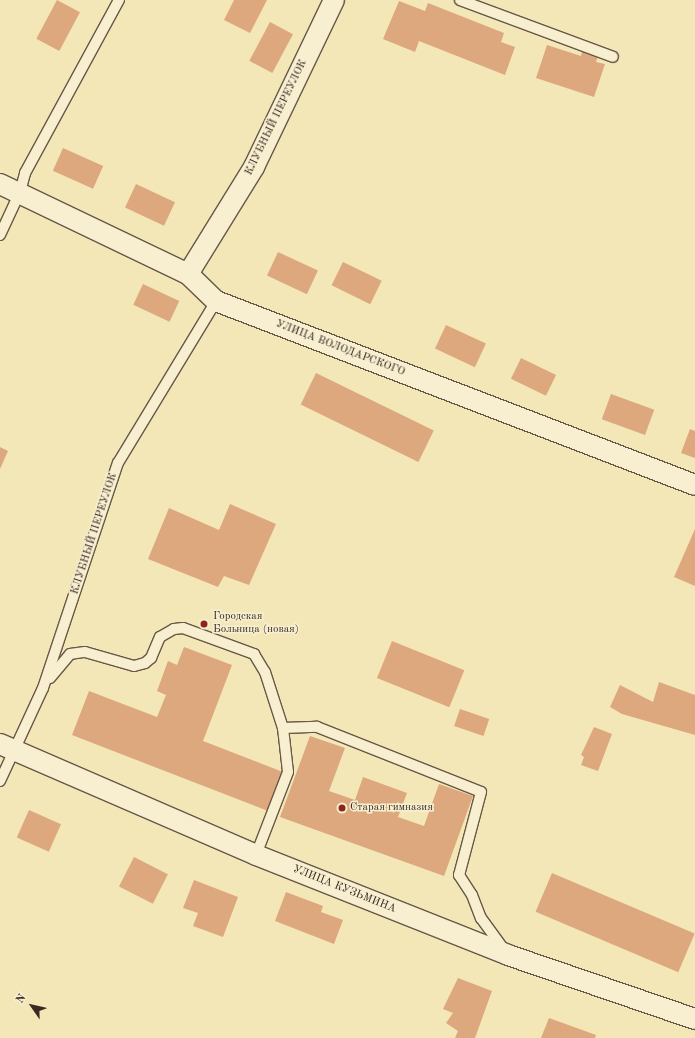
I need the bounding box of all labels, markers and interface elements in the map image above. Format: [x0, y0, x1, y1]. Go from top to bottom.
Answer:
street label: КЛУБНЫЙ ПЕРЕУЛОК [243, 58, 311, 178]
street label: УЛИЦА ВОЛОДАРСКОГО [273, 318, 407, 380]
street label: КЛУБНЫЙ ПЕРЕУЛОК [69, 472, 121, 596]
place label: Городская Больница (новая) [213, 611, 299, 637]
marker: Городская Больница (новая) [198, 618, 210, 630]
place label: Старая гимназия [350, 801, 433, 815]
marker: Старая гимназия [337, 803, 347, 813]
street label: УЛИЦА КУЗЬМИНА [290, 863, 398, 917]
north arrow [12, 986, 52, 1026]
text: N [15, 992, 29, 1006]

